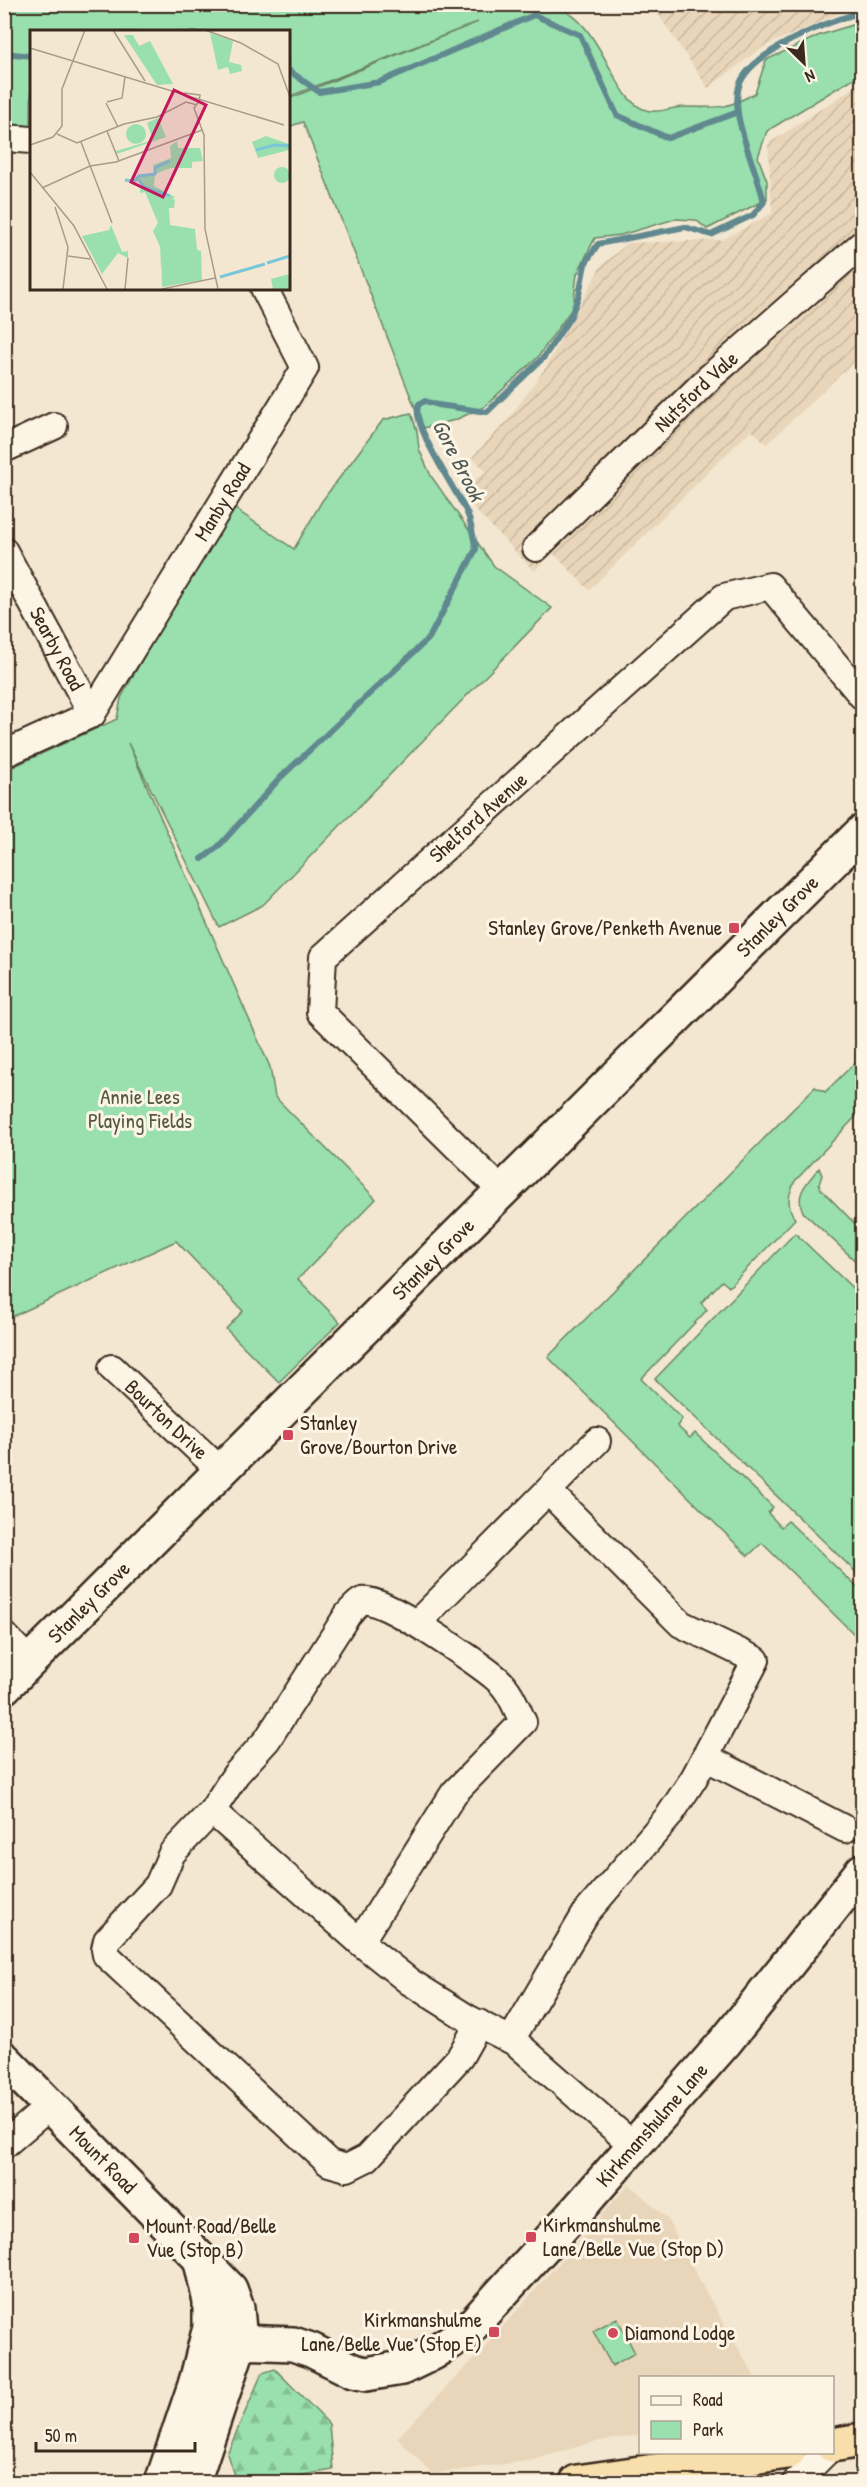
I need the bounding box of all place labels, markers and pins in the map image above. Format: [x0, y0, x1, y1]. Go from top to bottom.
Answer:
place label: Stanley Grove/Penketh Avenue [488, 913, 722, 942]
marker: Stanley Grove/Penketh Avenue [727, 921, 741, 935]
place label: Stanley Grove/Bourton Drive [300, 1408, 457, 1461]
marker: Stanley Grove/Bourton Drive [281, 1428, 295, 1442]
place label: Kirkmanshulme Lane/Belle Vue (Stop D) [543, 2210, 724, 2263]
place label: Mount Road/Belle Vue (Stop B) [146, 2211, 277, 2264]
marker: Kirkmanshulme Lane/Belle Vue (Stop D) [524, 2230, 538, 2244]
marker: Mount Road/Belle Vue (Stop B) [127, 2231, 141, 2245]
place label: Kirkmanshulme Lane/Belle Vue (Stop E) [302, 2305, 482, 2358]
place label: Diamond Lodge [625, 2318, 735, 2347]
marker: Kirkmanshulme Lane/Belle Vue (Stop E) [487, 2325, 501, 2339]
marker: Diamond Lodge [606, 2326, 620, 2340]

